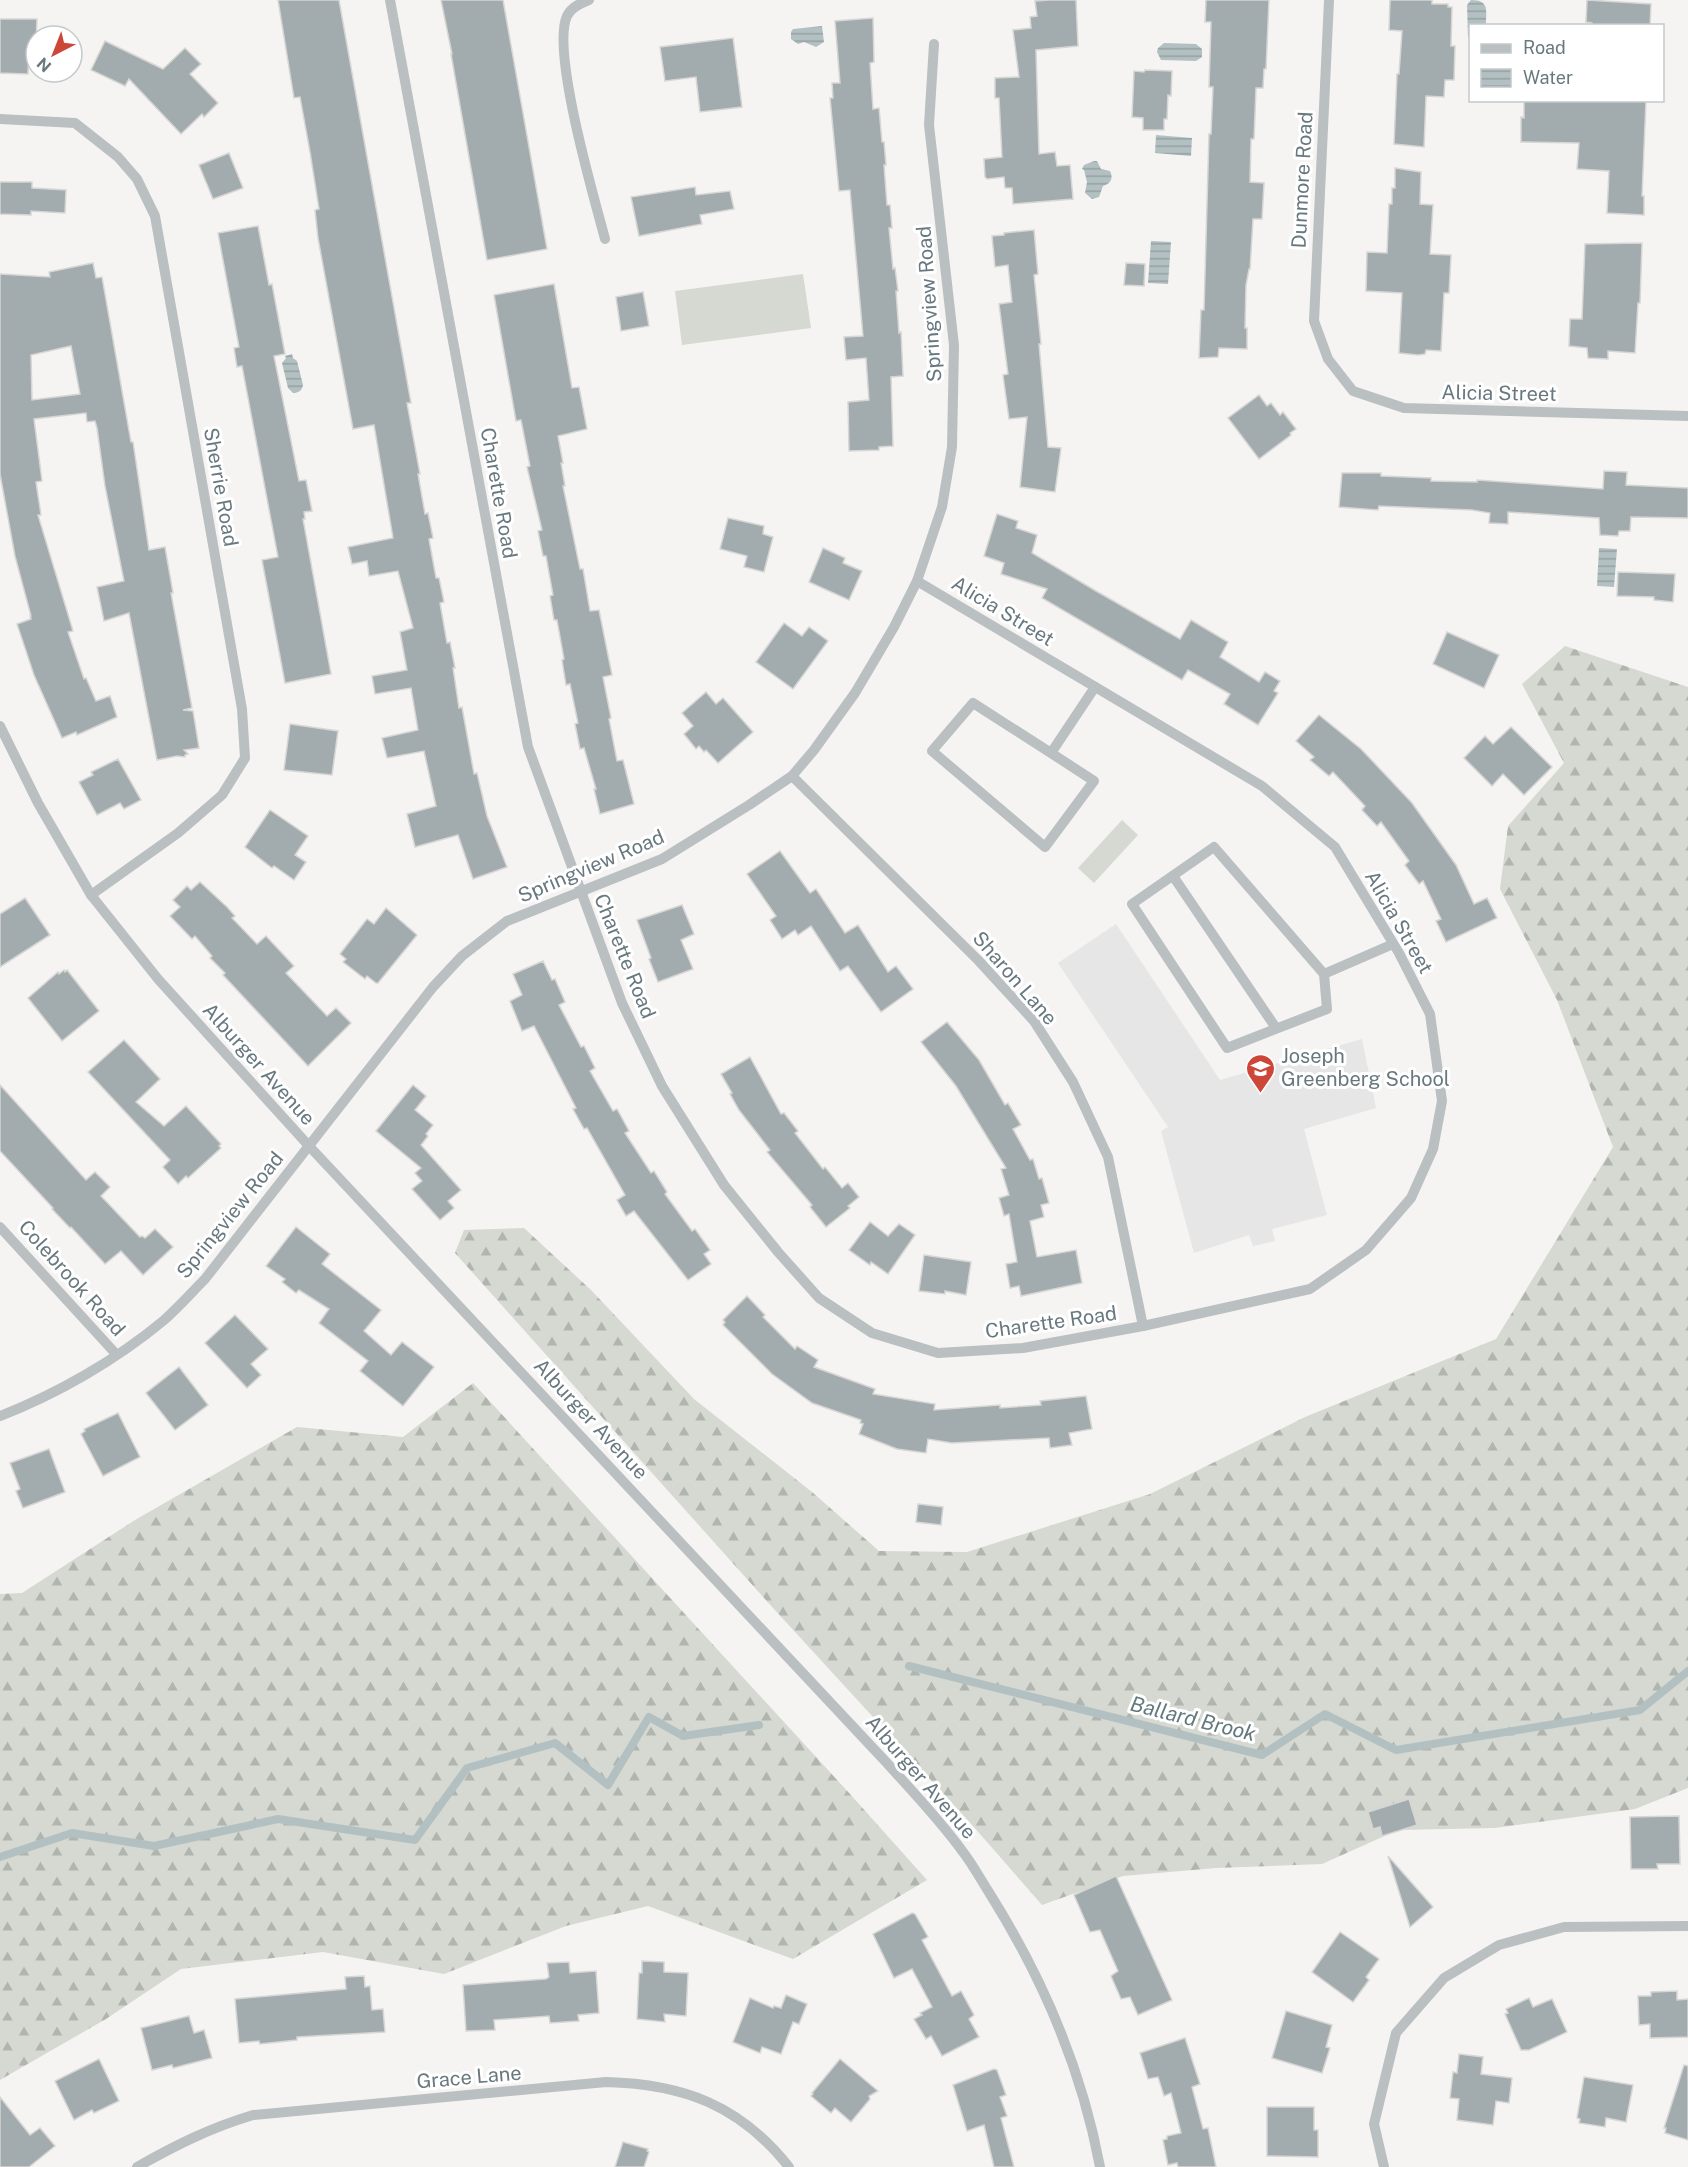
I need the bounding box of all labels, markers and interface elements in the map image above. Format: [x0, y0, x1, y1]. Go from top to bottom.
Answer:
north arrow [24, 24, 84, 84]
legend [1469, 24, 1664, 102]
text: Road [1523, 37, 1566, 58]
text: N [33, 54, 55, 76]
text: Water [1523, 67, 1573, 88]
street label: Dunmore Road [1286, 111, 1318, 249]
street label: Springview Road [912, 225, 946, 383]
street label: Alicia Street [1441, 380, 1557, 406]
street label: Sherrie Road [199, 426, 243, 548]
street label: Charette Road [476, 426, 522, 560]
street label: Alicia Street [947, 571, 1059, 651]
street label: Springview Road [514, 824, 668, 908]
street label: Alicia Street [1360, 866, 1438, 978]
street label: Charette Road [589, 890, 661, 1022]
street label: Sharon Lane [968, 926, 1062, 1030]
street label: Alburger Avenue [198, 998, 320, 1130]
place label: Joseph Greenberg School [1281, 1044, 1450, 1091]
school or university icon: Joseph Greenberg School [1244, 1052, 1276, 1094]
street label: Springview Road [172, 1147, 288, 1283]
street label: Colebrook Road [14, 1215, 130, 1341]
street label: Charette Road [984, 1301, 1118, 1343]
street label: Alburger Avenue [529, 1354, 653, 1484]
water label: Ballard Brook [1128, 1691, 1259, 1746]
street label: Alburger Avenue [861, 1710, 981, 1844]
street label: Grace Lane [416, 2060, 522, 2094]

